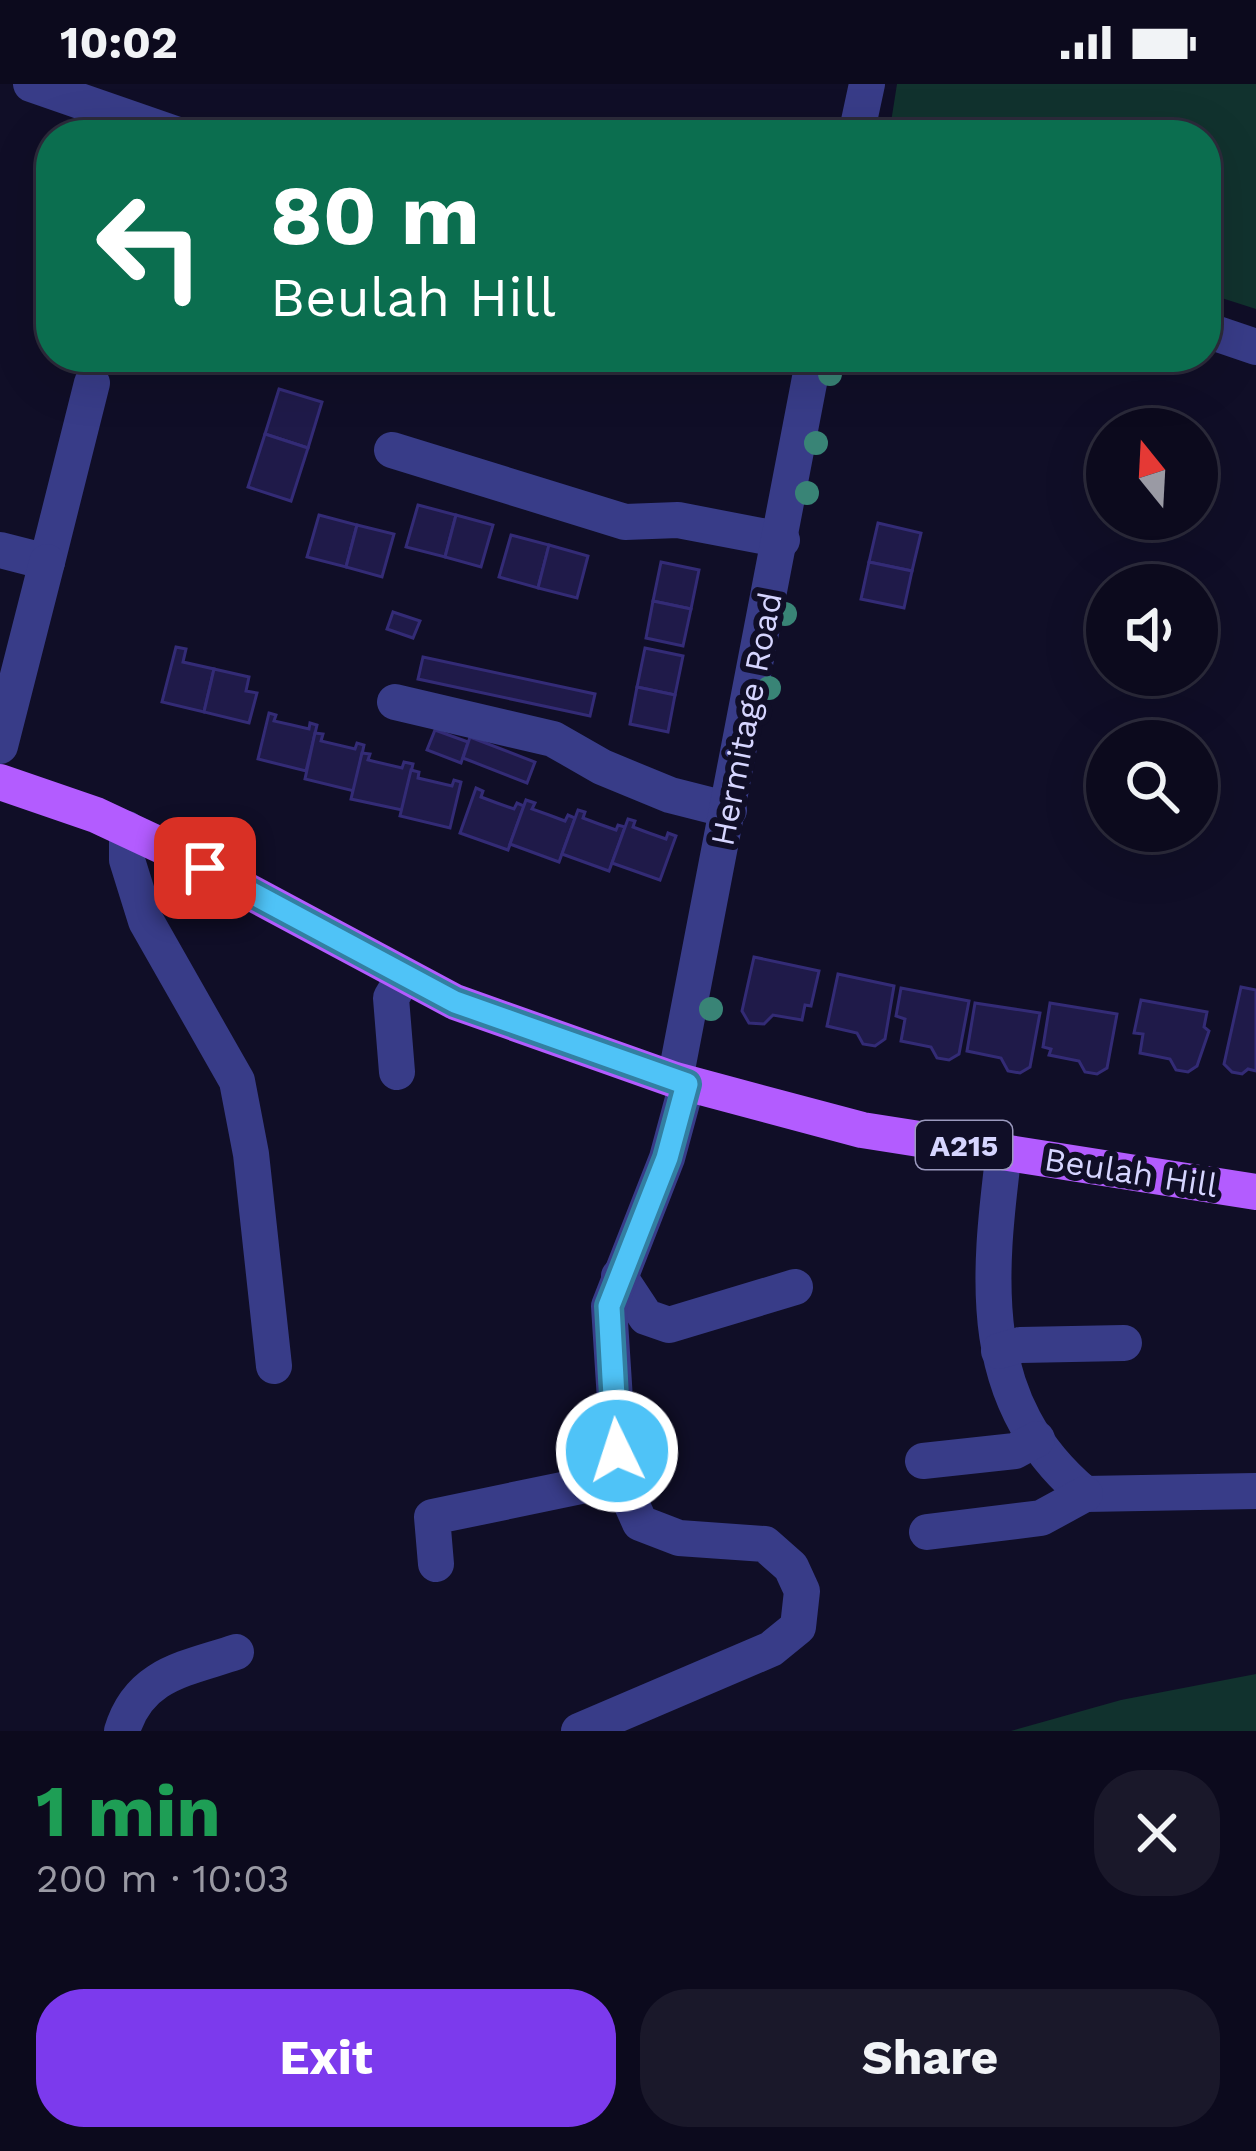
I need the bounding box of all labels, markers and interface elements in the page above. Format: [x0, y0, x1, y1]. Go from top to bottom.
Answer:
text: 10:02 [60, 16, 178, 69]
text: 80 m [270, 166, 480, 264]
icon: left [72, 168, 228, 324]
text: Beulah Hill [270, 266, 556, 329]
north arrow [1086, 408, 1218, 540]
map controls [1086, 408, 1218, 852]
button: sound [1086, 564, 1218, 696]
street label: Hermitage Road [702, 589, 790, 849]
button: search [1086, 720, 1218, 852]
pin [154, 817, 256, 919]
icon: arrive [172, 835, 238, 901]
road number: A215 [916, 1121, 1012, 1169]
street label: Beulah Hill [1042, 1139, 1220, 1205]
position arrow [554, 1388, 680, 1514]
text: 1 min [36, 1769, 221, 1853]
button: close [1094, 1770, 1220, 1896]
text: 200 m · 10:03 [36, 1856, 290, 1901]
button: Exit [36, 1989, 616, 2127]
button: Share [640, 1989, 1220, 2127]

